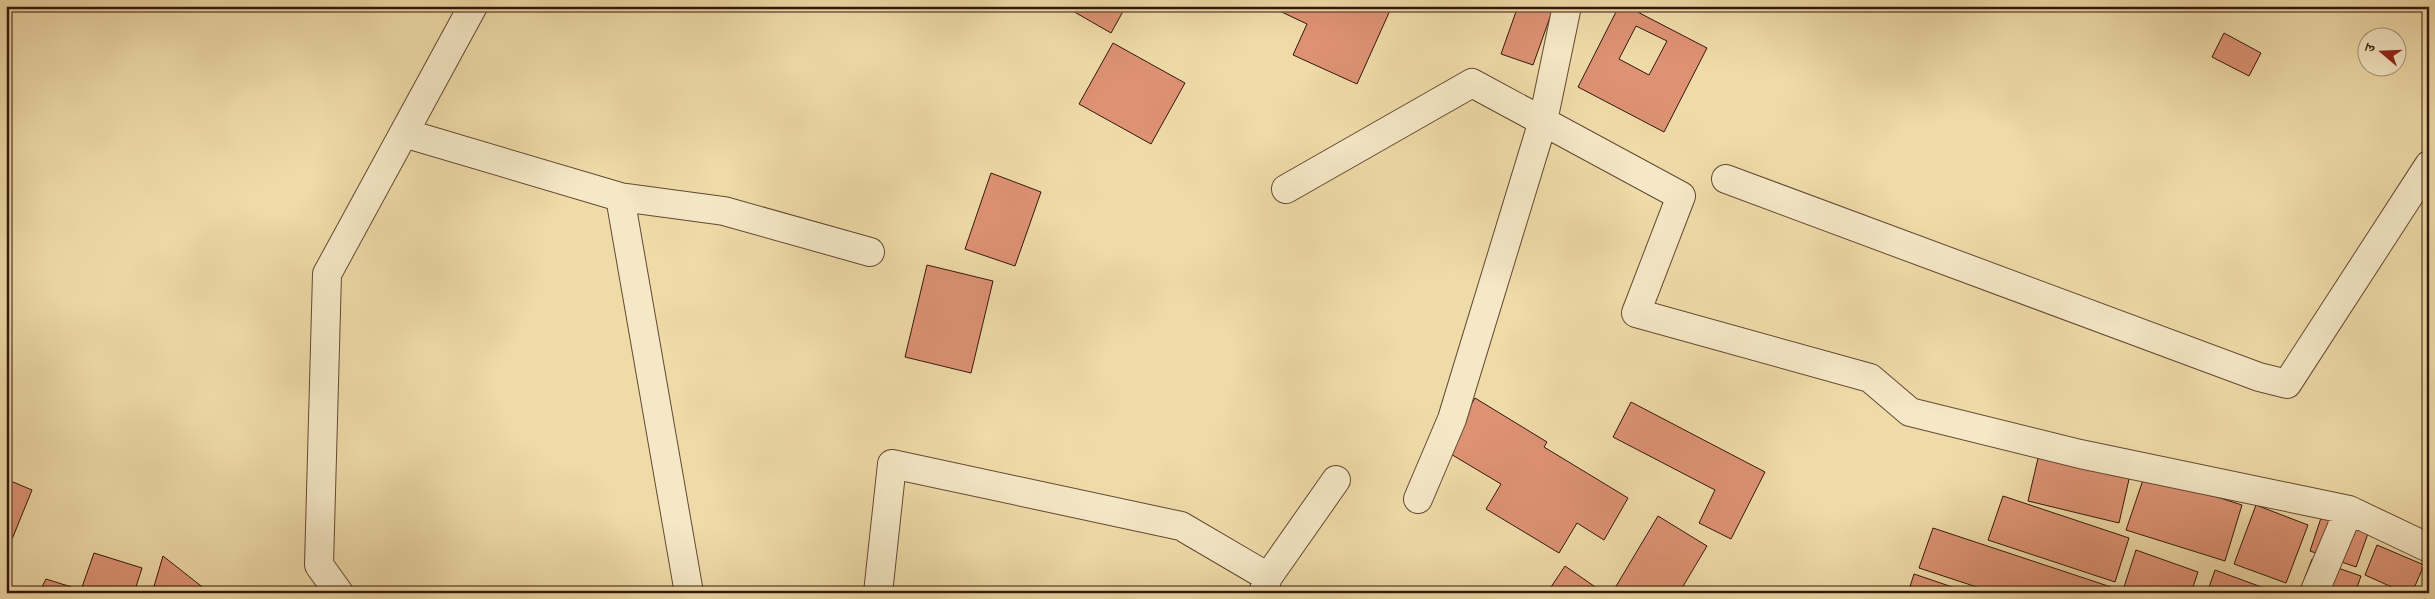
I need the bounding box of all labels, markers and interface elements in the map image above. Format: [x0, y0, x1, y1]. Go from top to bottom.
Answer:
north arrow [2358, 28, 2408, 78]
text: उ [2359, 40, 2381, 55]

